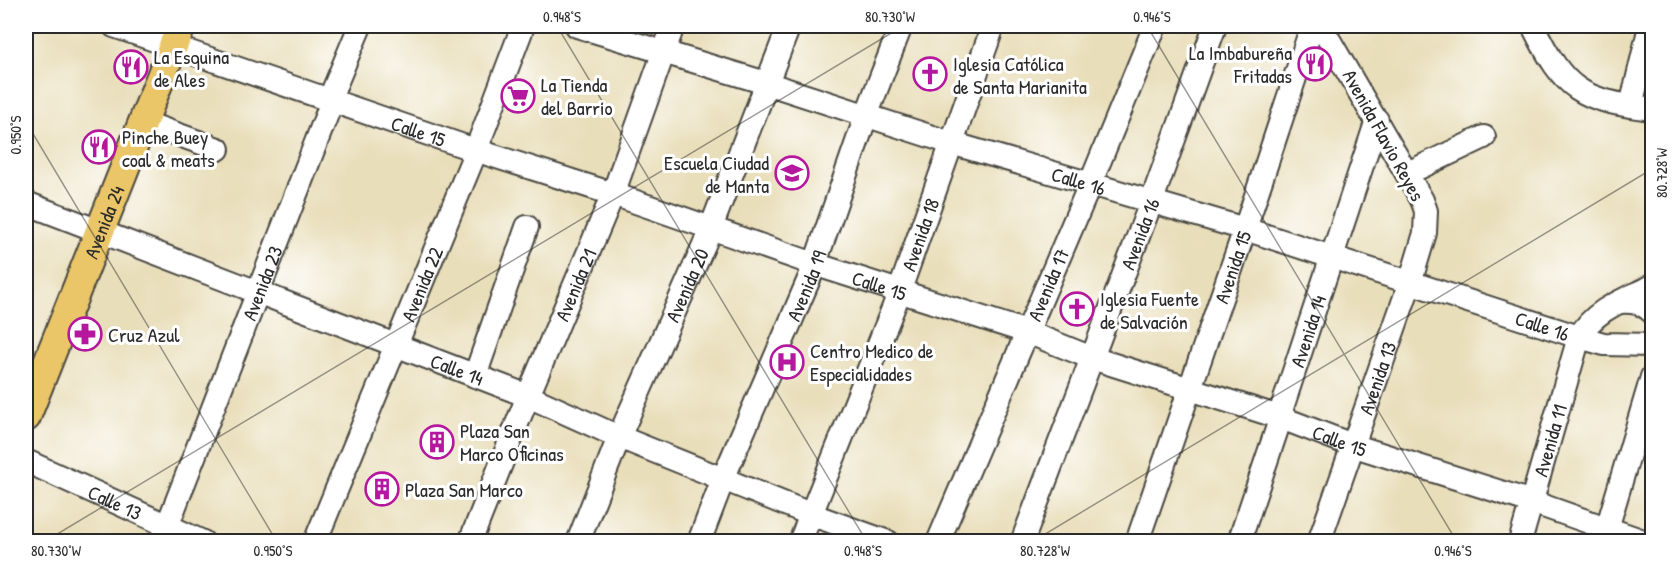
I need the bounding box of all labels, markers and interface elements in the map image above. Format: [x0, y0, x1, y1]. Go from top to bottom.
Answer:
text: 0.948°S [543, 6, 581, 27]
text: 80.730°W [865, 6, 916, 27]
text: 0.946°S [1133, 6, 1171, 27]
place label: La Imbabureña Fritadas [1189, 39, 1292, 89]
place label: La Esquina de Ales [154, 43, 229, 93]
restaurant icon: La Imbabureña Fritadas [1297, 46, 1333, 82]
restaurant icon: La Esquina de Ales [113, 49, 149, 85]
place label: Iglesia Católica de Santa Marianita [953, 50, 1087, 100]
church icon: Iglesia Católica de Santa Marianita [912, 56, 948, 92]
street label: Avenida Flavio Reyes [1337, 64, 1431, 206]
place label: La Tienda del Barrio [541, 71, 613, 121]
supermarket icon: La Tienda del Barrio [500, 78, 536, 114]
street label: Calle 15 [388, 109, 450, 153]
text: 0.950°S [5, 115, 26, 154]
place label: Pinche Buey coal & meats [122, 123, 215, 173]
restaurant icon: Pinche Buey coal & meats [81, 129, 117, 165]
text: 80.728°W [1651, 147, 1672, 198]
place label: Escuela Ciudad de Manta [664, 149, 769, 199]
school or university icon: Escuela Ciudad de Manta [774, 155, 810, 191]
street label: Calle 16 [1048, 160, 1109, 201]
street label: Avenida 24 [77, 181, 130, 262]
street label: Avenida 18 [894, 194, 945, 275]
street label: Avenida 16 [1113, 194, 1165, 273]
street label: Avenida 15 [1207, 226, 1257, 307]
street label: Avenida 23 [235, 242, 288, 324]
street label: Avenida 22 [394, 242, 449, 325]
street label: Avenida 21 [548, 244, 602, 325]
street label: Avenida 20 [658, 244, 714, 326]
street label: Avenida 17 [1020, 244, 1075, 325]
street label: Avenida 19 [779, 246, 832, 325]
street label: Calle 15 [849, 264, 911, 306]
place label: Iglesia Fuente de Salvación [1100, 285, 1199, 335]
church icon: Iglesia Fuente de Salvación [1059, 291, 1095, 327]
street label: Avenida 14 [1283, 291, 1332, 370]
street label: Calle 16 [1512, 304, 1573, 347]
pharmacy icon: Cruz Azul [67, 316, 103, 352]
place label: Cruz Azul [108, 321, 180, 348]
place label: Centro Medico de Especialidades [810, 337, 934, 387]
street label: Avenida 13 [1351, 338, 1402, 418]
hospital icon: Centro Medico de Especialidades [769, 344, 805, 380]
street label: Calle 14 [427, 346, 488, 391]
street label: Avenida 11 [1526, 401, 1573, 479]
place label: Plaza San Marco Oficinas [460, 417, 564, 467]
street label: Calle 15 [1309, 418, 1371, 462]
building icon: Plaza San Marco Oficinas [419, 424, 455, 460]
building icon: Plaza San Marco [364, 471, 400, 507]
place label: Plaza San Marco [405, 476, 523, 503]
street label: Calle 13 [84, 478, 146, 526]
text: 80.730°W [31, 540, 82, 561]
text: 0.950°S [254, 540, 293, 561]
text: 0.948°S [844, 540, 882, 561]
text: 80.728°W [1020, 540, 1071, 561]
text: 0.946°S [1434, 540, 1472, 561]

